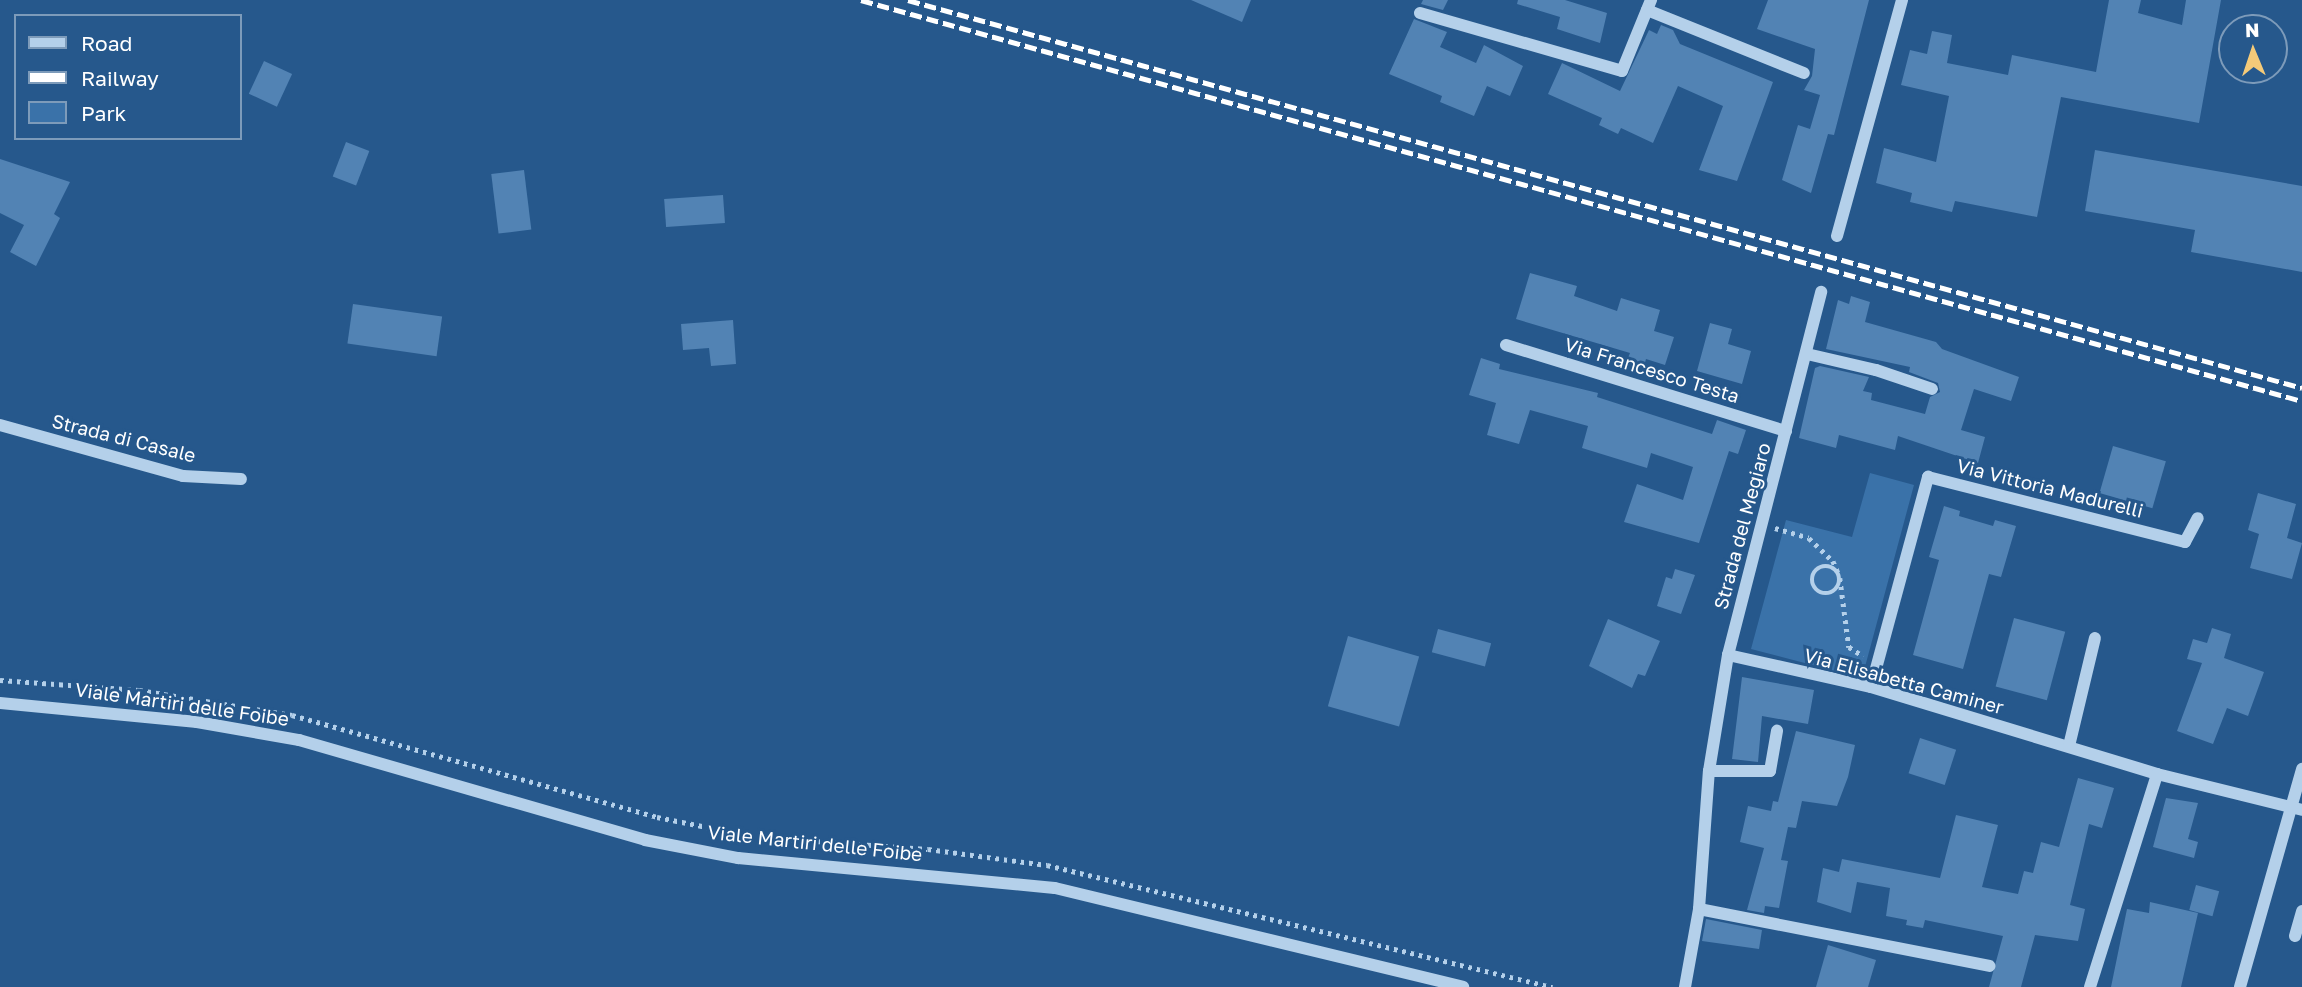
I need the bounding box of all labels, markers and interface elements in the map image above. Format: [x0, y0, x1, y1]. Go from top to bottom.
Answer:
legend [14, 14, 242, 140]
north arrow [2218, 14, 2288, 84]
text: N [2245, 18, 2260, 41]
text: Road [81, 30, 132, 56]
text: Railway [81, 65, 159, 91]
text: Park [81, 100, 126, 126]
street label: Via Francesco Testa [1562, 333, 1742, 407]
street label: Strada di Casale [50, 409, 198, 467]
street label: Strada del Megiaro [1709, 440, 1775, 612]
street label: Via Vittoria Madurelli [1954, 454, 2146, 522]
street label: Via Elisabetta Caminer [1802, 643, 2006, 719]
street label: Viale Martiri delle Foibe [74, 678, 290, 730]
street label: Viale Martiri delle Foibe [707, 820, 923, 866]

